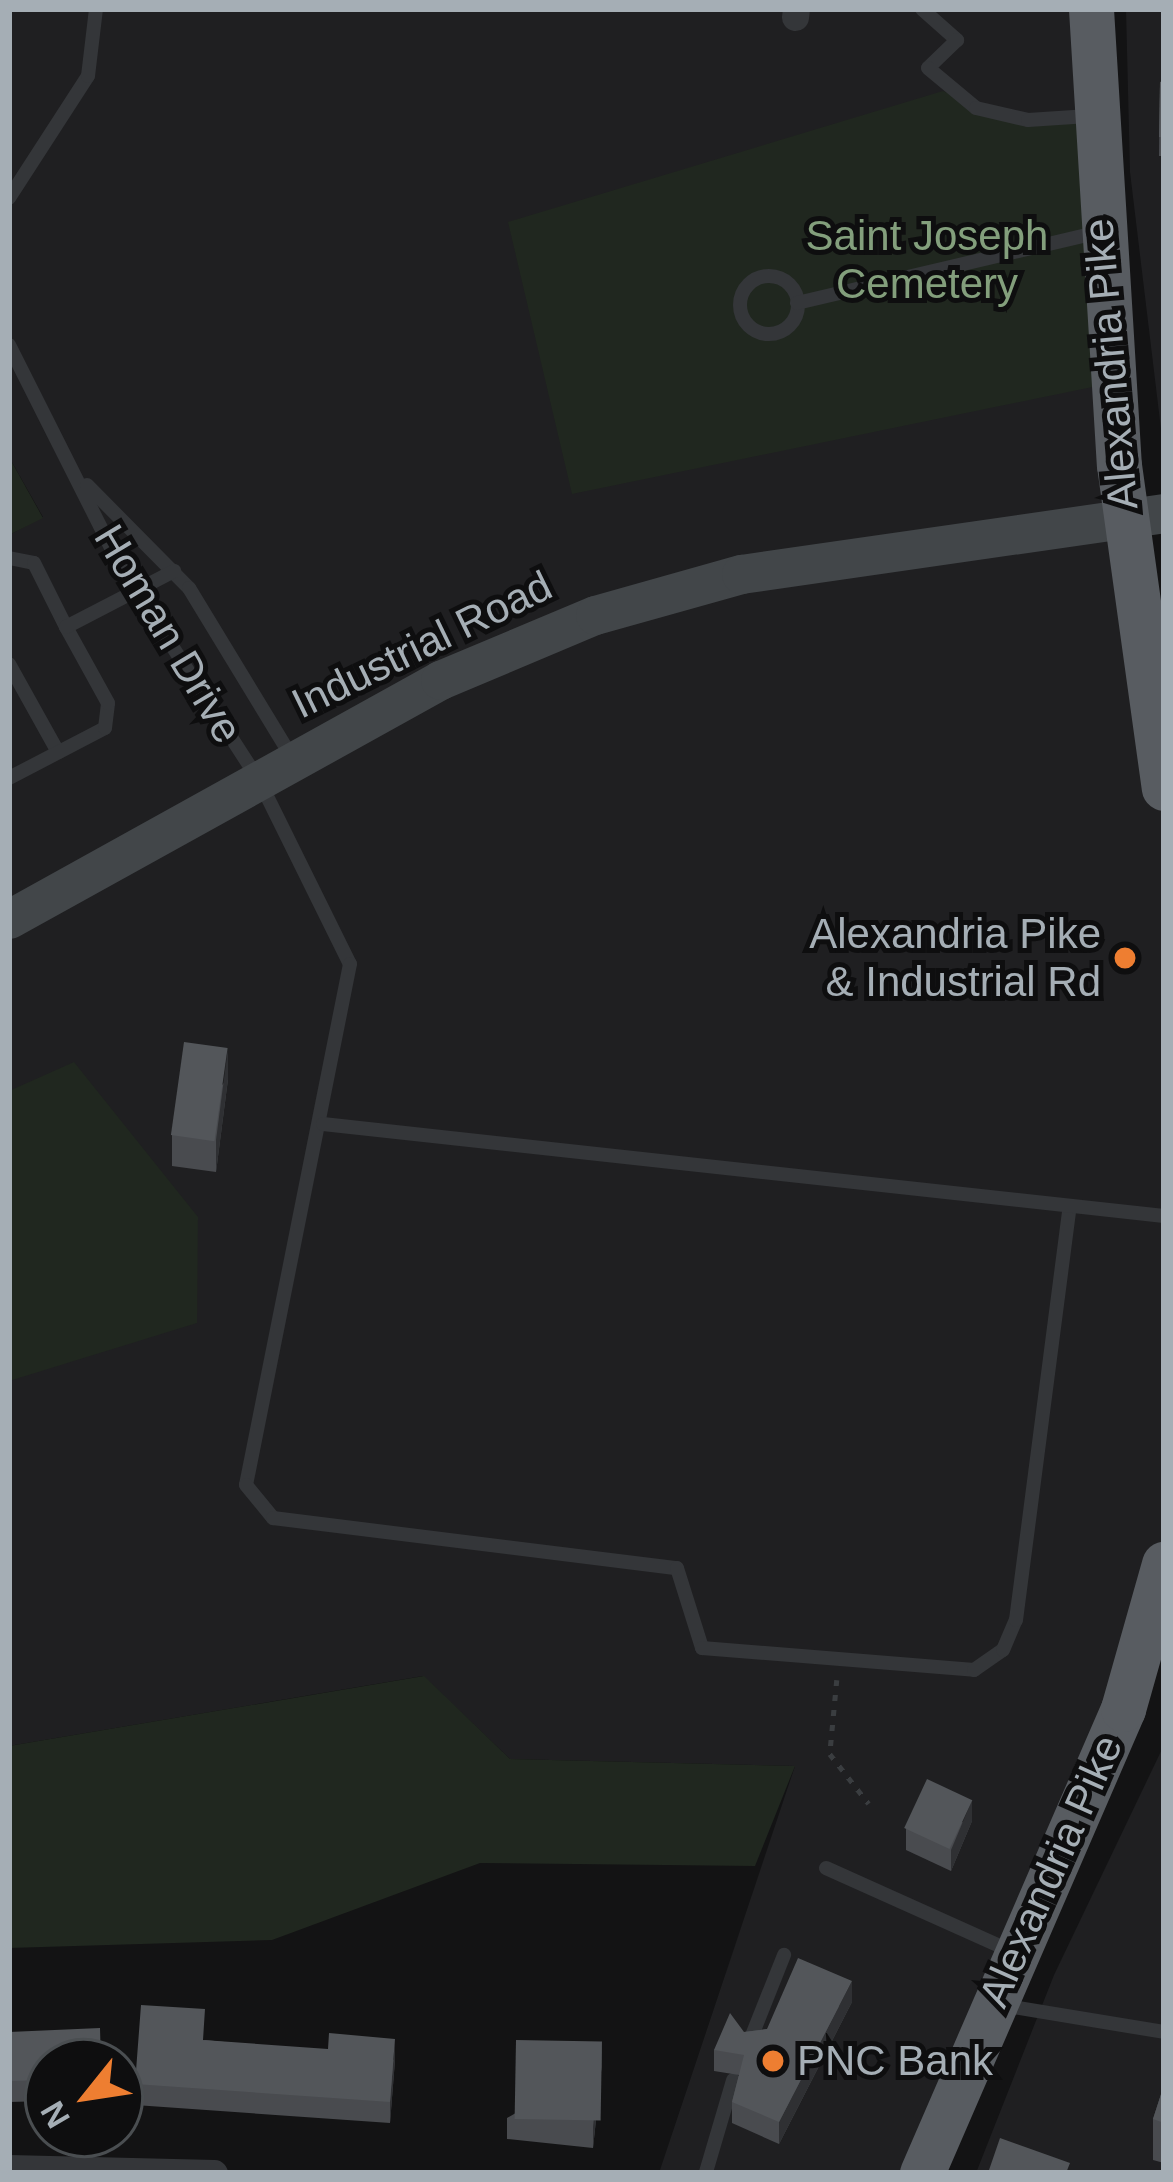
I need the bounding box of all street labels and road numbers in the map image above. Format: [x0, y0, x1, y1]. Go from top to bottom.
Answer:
street label: Alexandria Pike [1073, 216, 1149, 512]
street label: Homan Drive [83, 516, 253, 752]
street label: Industrial Road [284, 560, 560, 730]
street label: Alexandria Pike [969, 1727, 1133, 2015]

